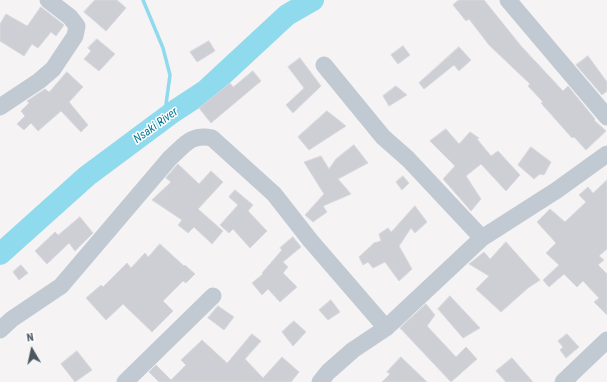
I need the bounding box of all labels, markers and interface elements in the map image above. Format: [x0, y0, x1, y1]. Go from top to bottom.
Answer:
water label: Nsaki River [131, 105, 181, 147]
north arrow [12, 330, 52, 370]
text: N [26, 331, 34, 345]

